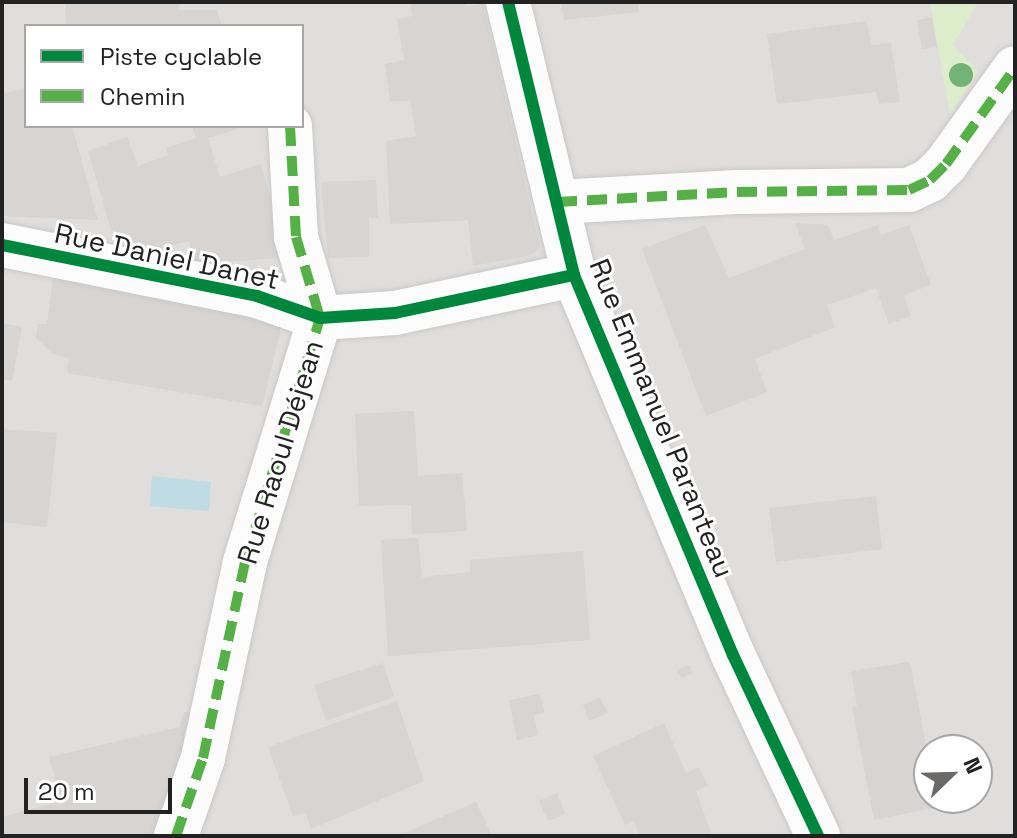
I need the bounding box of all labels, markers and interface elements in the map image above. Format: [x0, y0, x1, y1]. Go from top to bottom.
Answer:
legend [24, 24, 304, 128]
text: Piste cyclable [100, 41, 262, 72]
text: Chemin [100, 81, 186, 112]
street label: Rue Daniel Danet [52, 216, 282, 296]
street label: Rue Emmanuel Paranteau [583, 254, 741, 582]
street label: Rue Raoul Déjean [230, 336, 330, 568]
north arrow [913, 734, 993, 814]
text: N [957, 753, 989, 778]
scale bar [28, 762, 176, 812]
text: 20 m [38, 776, 95, 807]

